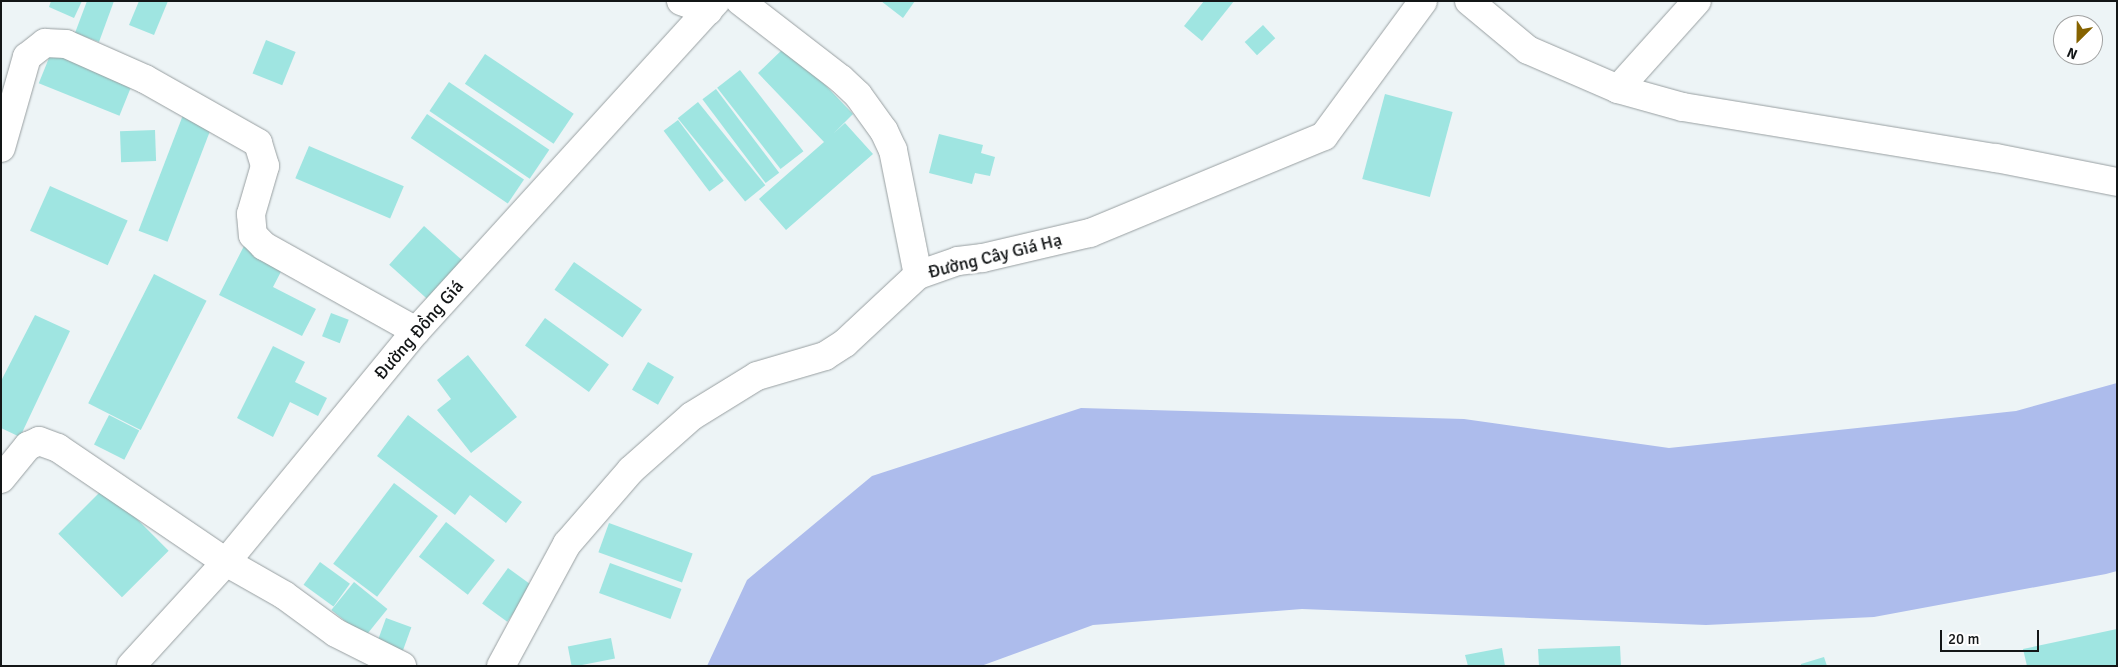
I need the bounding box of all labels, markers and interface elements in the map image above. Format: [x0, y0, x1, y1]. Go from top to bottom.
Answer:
north arrow [2053, 15, 2103, 65]
text: N [2065, 44, 2080, 63]
street label: Đường Cây Giá Hạ [926, 229, 1064, 283]
street label: Đường Đồng Giá [370, 276, 468, 384]
scale bar [1943, 620, 2042, 652]
text: 20 m [1948, 630, 1979, 648]

